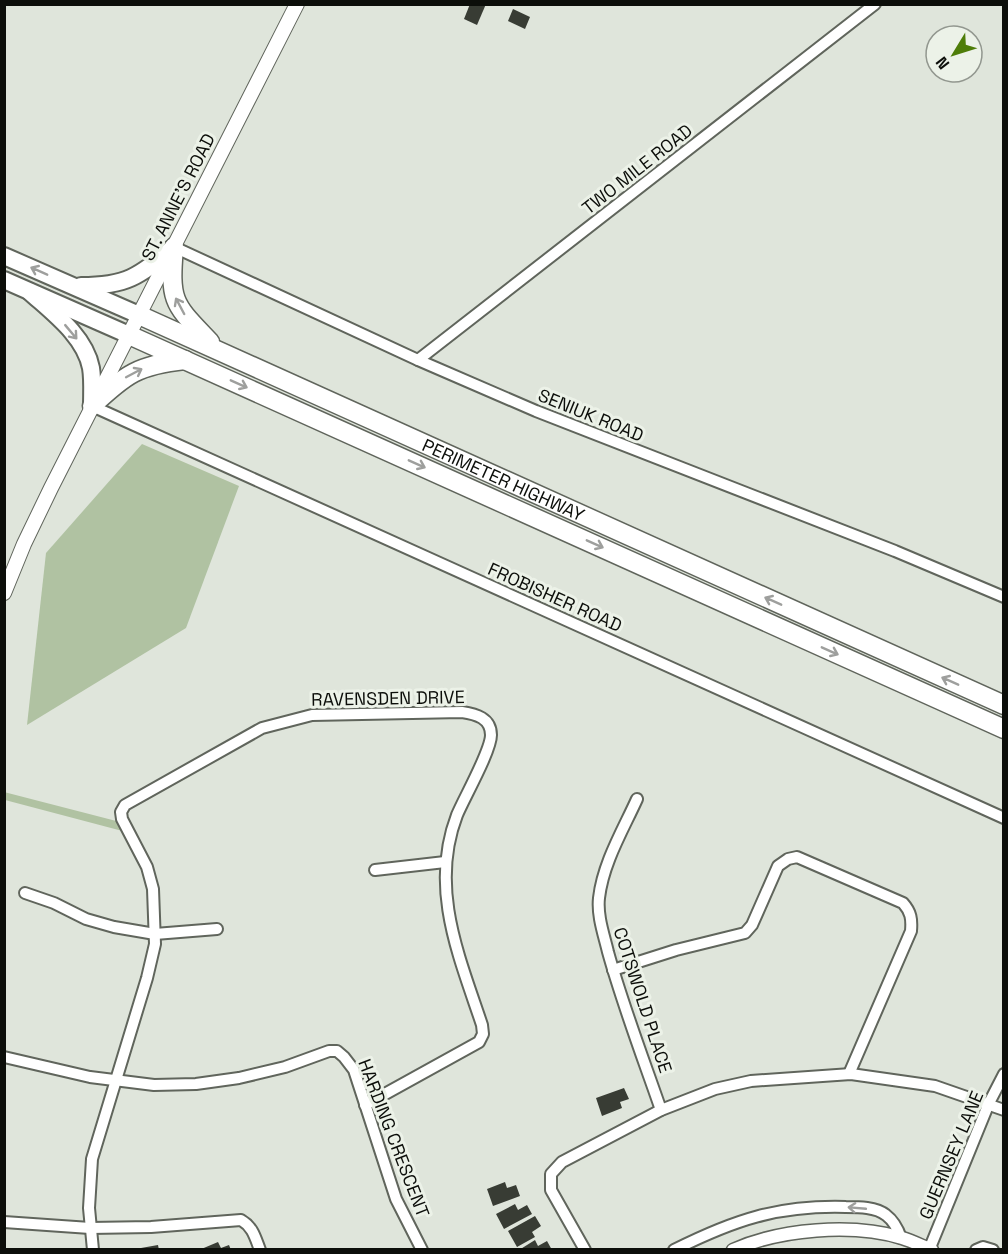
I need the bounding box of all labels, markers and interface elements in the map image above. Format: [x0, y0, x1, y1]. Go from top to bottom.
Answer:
north arrow [924, 24, 984, 84]
text: N [931, 52, 954, 74]
street label: TWO MILE ROAD [577, 119, 697, 219]
street label: ST. ANNE'S ROAD [136, 130, 220, 264]
one-way arrow [31, 265, 49, 276]
one-way arrow [173, 298, 185, 316]
one-way arrow [65, 324, 78, 340]
one-way arrow [125, 367, 143, 378]
one-way arrow [230, 379, 248, 390]
street label: SENIUK ROAD [535, 383, 647, 447]
street label: PERIMETER HIGHWAY [419, 433, 588, 526]
one-way arrow [408, 458, 426, 470]
one-way arrow [585, 539, 603, 551]
street label: FROBISHER ROAD [484, 557, 626, 637]
one-way arrow [764, 594, 782, 606]
one-way arrow [821, 645, 839, 657]
one-way arrow [942, 675, 960, 686]
street label: RAVENSDEN DRIVE [311, 685, 465, 711]
street label: COTSWOLD PLACE [609, 924, 677, 1076]
street label: HARDING CRESCENT [353, 1056, 435, 1221]
street label: GUERNSEY LANE [914, 1087, 988, 1223]
one-way arrow [847, 1202, 867, 1213]

